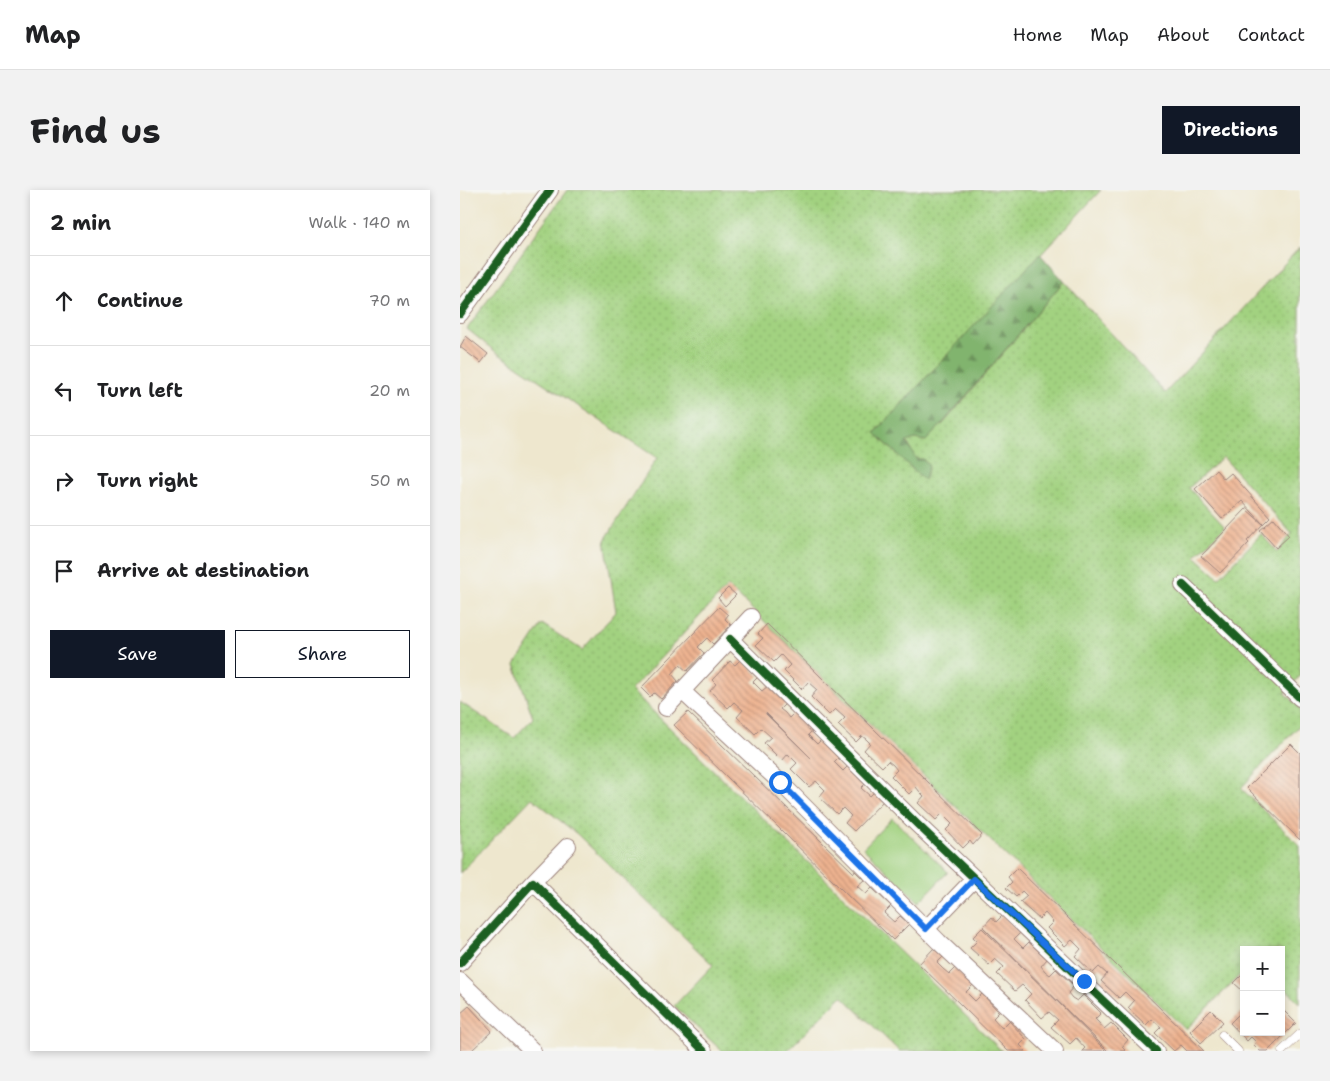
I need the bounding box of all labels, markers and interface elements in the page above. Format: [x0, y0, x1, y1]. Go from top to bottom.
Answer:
text: Map [25, 19, 81, 51]
text: Home [1013, 23, 1062, 47]
text: Map [1090, 23, 1129, 47]
text: About [1157, 23, 1210, 47]
text: Contact [1238, 23, 1305, 47]
button: Directions [1162, 106, 1300, 154]
text: Find us [30, 107, 161, 154]
text: 2 min [50, 209, 111, 237]
text: Walk · 140 m [308, 212, 410, 233]
icon: ahead [50, 287, 78, 315]
text: Continue [97, 288, 183, 313]
text: 70 m [369, 290, 410, 311]
icon: left [50, 377, 78, 405]
text: Turn left [97, 378, 183, 403]
text: 20 m [369, 380, 410, 401]
icon: right [50, 467, 78, 495]
text: Turn right [97, 468, 198, 493]
text: 50 m [370, 470, 410, 491]
icon: arrive [50, 557, 78, 585]
text: Arrive at destination [97, 558, 309, 583]
button: Save [50, 630, 225, 678]
button: Share [235, 630, 410, 678]
route start [769, 771, 792, 794]
map controls [1240, 946, 1285, 1036]
button: + [1240, 946, 1285, 991]
route end [1073, 970, 1096, 993]
button: − [1240, 991, 1285, 1036]

